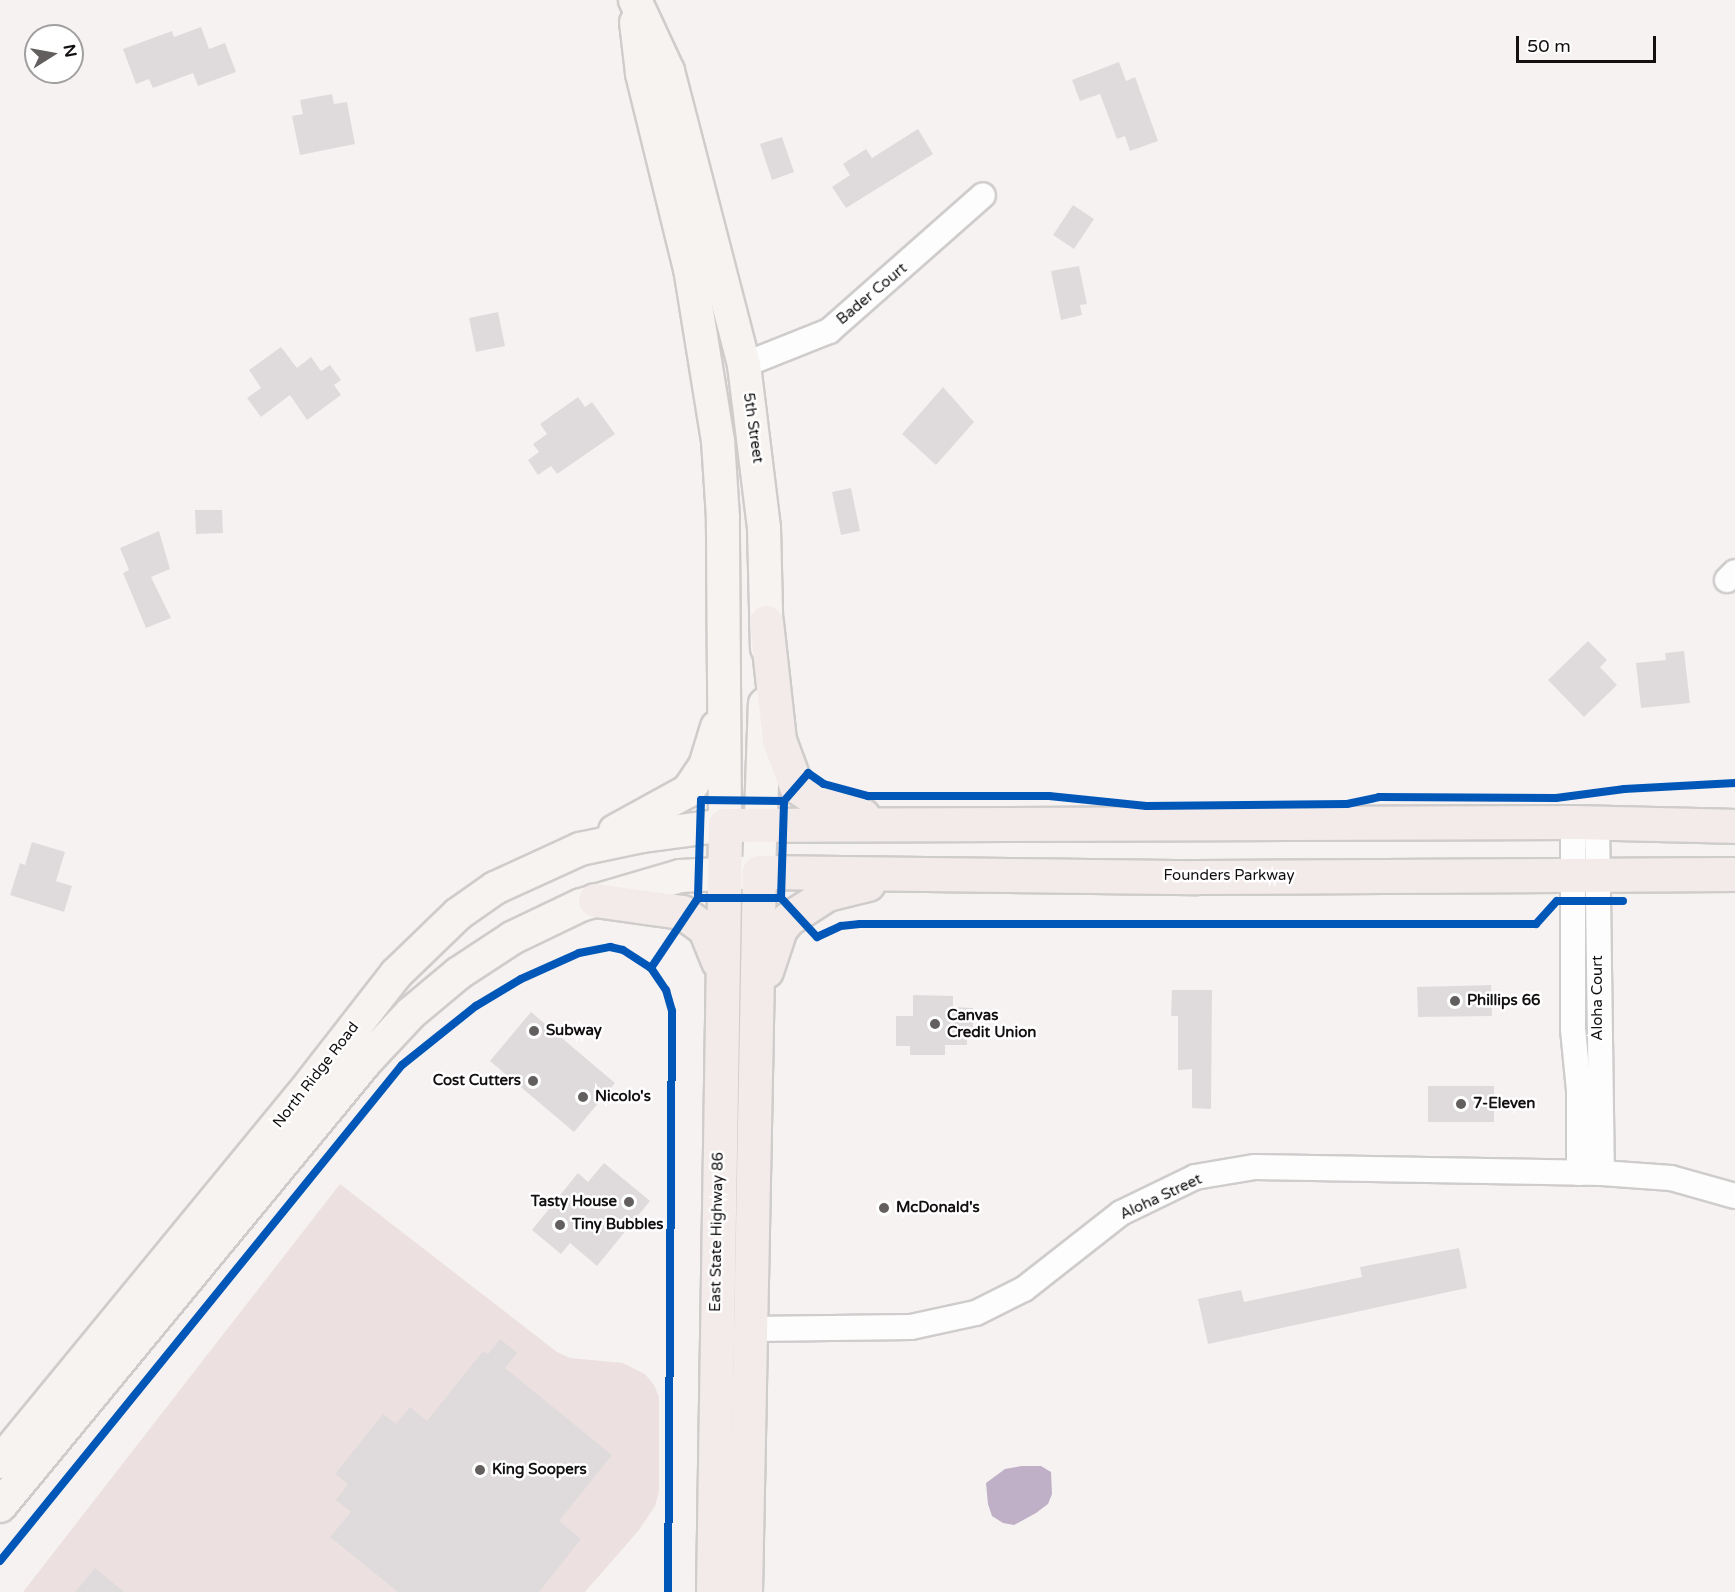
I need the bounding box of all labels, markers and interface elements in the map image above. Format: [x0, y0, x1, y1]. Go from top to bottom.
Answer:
north arrow [24, 24, 84, 84]
scale bar [1519, 24, 1658, 62]
text: 50 m [1527, 35, 1571, 57]
text: N [59, 43, 81, 59]
street label: Bader Court [833, 259, 911, 329]
street label: 5th Street [739, 392, 767, 464]
street label: Founders Parkway [1164, 867, 1294, 885]
street label: Aloha Court [1589, 955, 1607, 1041]
place label: Phillips 66 [1467, 992, 1540, 1010]
marker: Phillips 66 [1448, 994, 1462, 1008]
place label: Canvas Credit Union [947, 1006, 1036, 1041]
marker: Canvas Credit Union [928, 1017, 942, 1031]
street label: North Ridge Road [269, 1019, 363, 1131]
place label: Subway [546, 1022, 602, 1040]
marker: Subway [527, 1024, 541, 1038]
place label: Cost Cutters [433, 1072, 521, 1090]
marker: Cost Cutters [526, 1074, 540, 1088]
place label: Nicolo's [595, 1088, 651, 1106]
marker: Nicolo's [576, 1090, 590, 1104]
place label: 7-Eleven [1473, 1095, 1535, 1113]
marker: 7-Eleven [1454, 1097, 1468, 1111]
street label: East State Highway 86 [707, 1152, 727, 1312]
street label: Aloha Street [1117, 1170, 1205, 1224]
place label: Tasty House [531, 1193, 617, 1211]
marker: Tasty House [622, 1195, 636, 1209]
place label: McDonald's [896, 1199, 980, 1217]
marker: McDonald's [877, 1201, 891, 1215]
place label: Tiny Bubbles [572, 1216, 663, 1234]
marker: Tiny Bubbles [553, 1218, 567, 1232]
place label: King Soopers [492, 1461, 587, 1479]
marker: King Soopers [473, 1463, 487, 1477]

